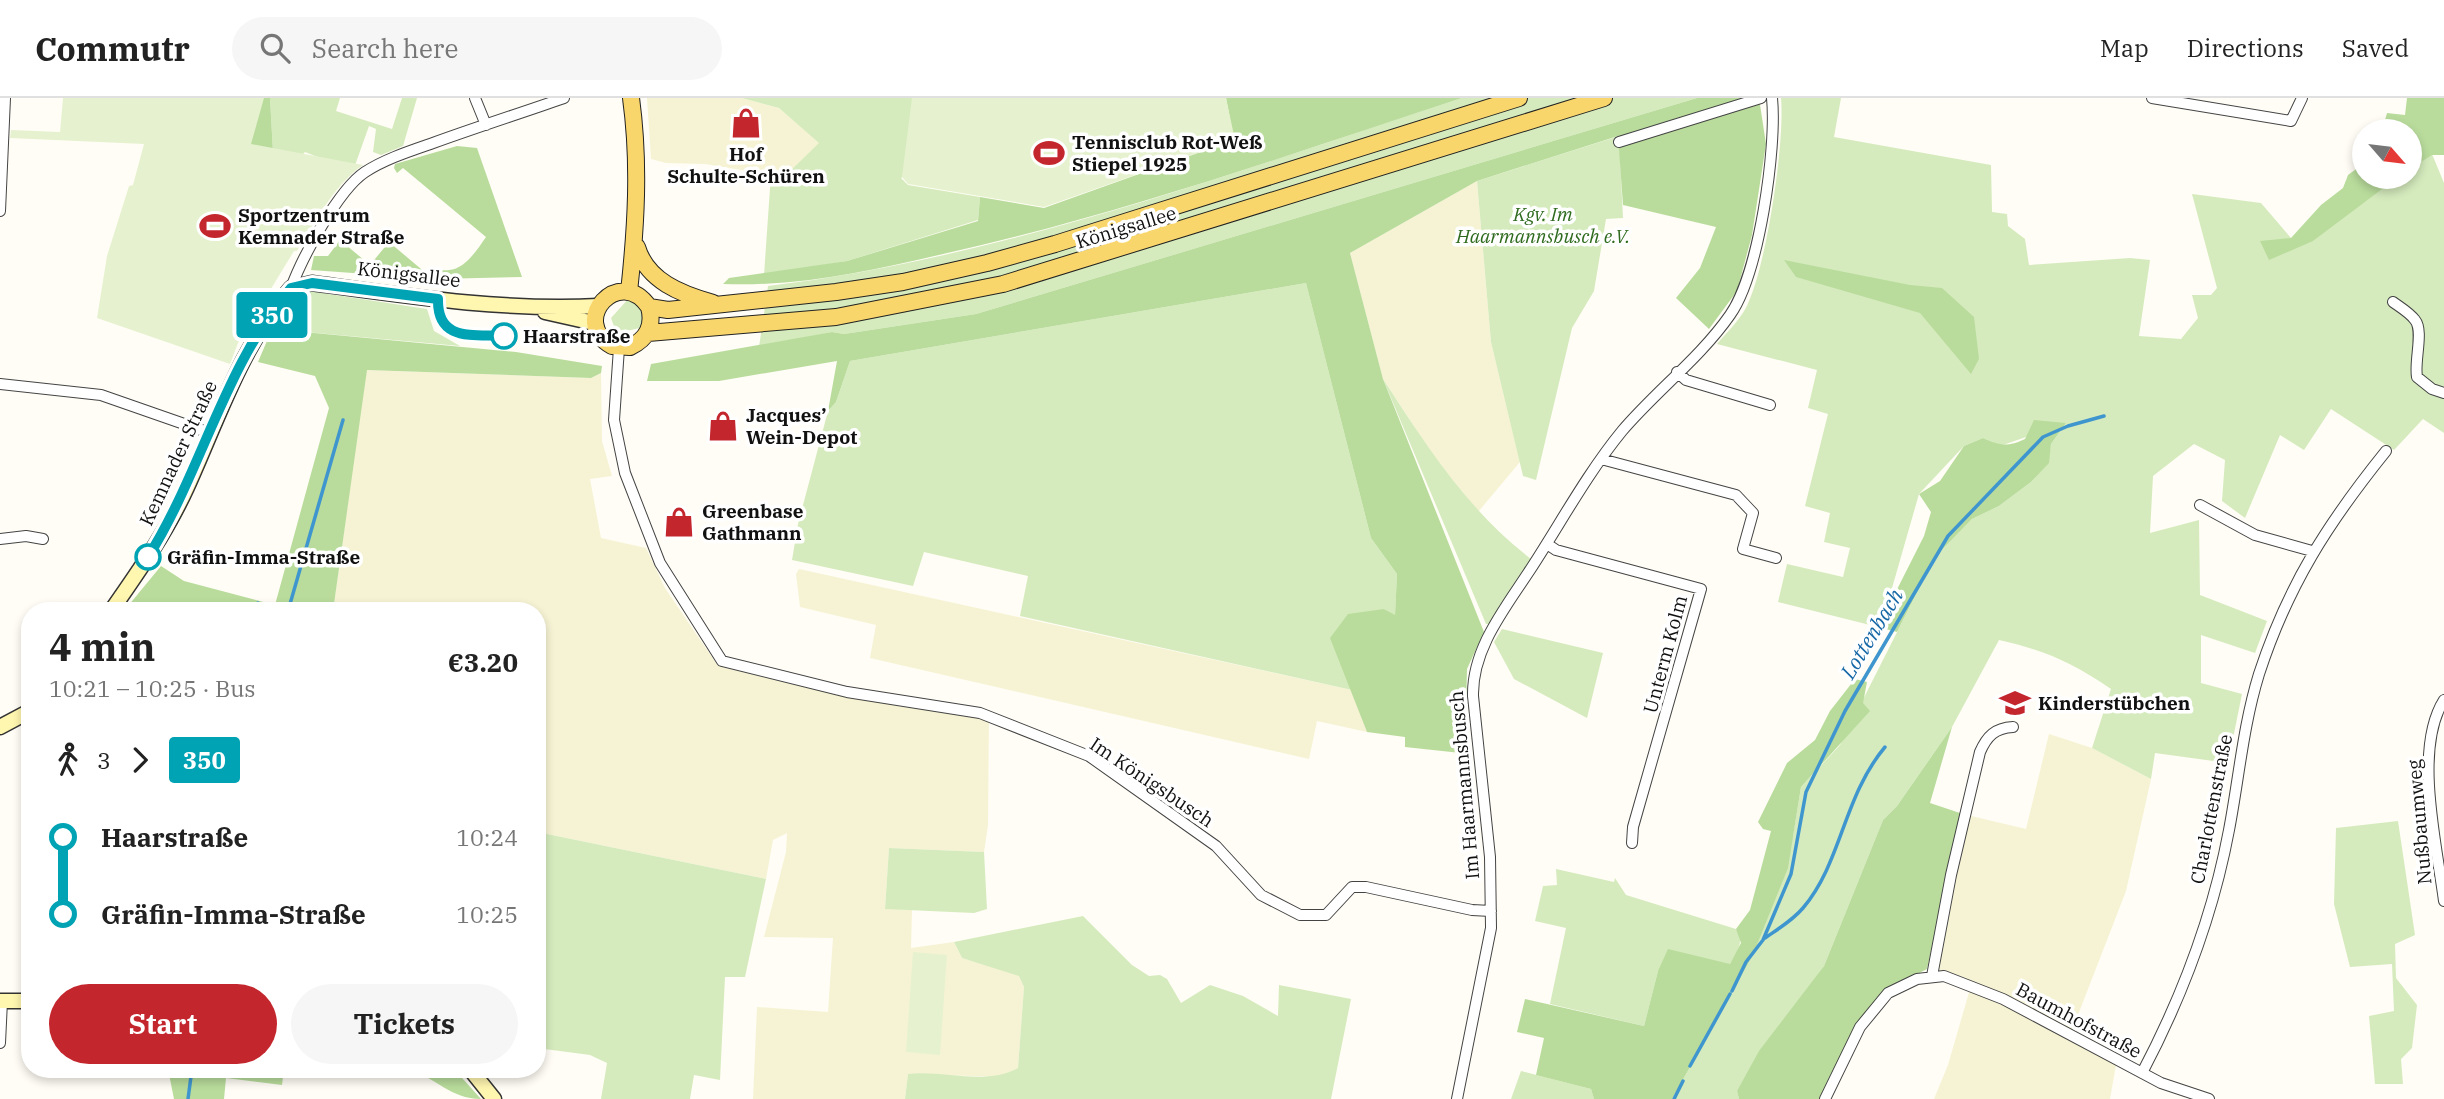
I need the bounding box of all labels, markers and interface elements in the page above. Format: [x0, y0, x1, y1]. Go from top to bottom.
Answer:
search box [232, 17, 722, 80]
text: Commutr [35, 27, 190, 70]
icon: search [256, 29, 294, 67]
text: Search here [312, 31, 458, 65]
text: Map [2100, 32, 2149, 64]
text: Directions [2187, 32, 2304, 64]
text: Saved [2342, 32, 2409, 64]
shop icon: Hof Schulte-Schüren [729, 106, 763, 140]
north arrow [2352, 119, 2422, 189]
map controls [2352, 119, 2422, 189]
place label: Tennisclub Rot-Weß Stiepel 1925 [1072, 130, 1262, 176]
sports icon: Tennisclub Rot-Weß Stiepel 1925 [1032, 136, 1066, 170]
place label: Hof Schulte-Schüren [667, 142, 825, 188]
street label: Königsallee [1073, 200, 1179, 254]
park label: Kgv. Im Haarmannsbusch e.V. [1455, 202, 1630, 248]
place label: Sportzentrum Kemnader Straße [238, 203, 405, 249]
sports icon: Sportzentrum Kemnader Straße [198, 209, 232, 243]
street label: Königsallee [356, 256, 462, 292]
line badge: 350 [232, 292, 312, 338]
text: 350 [250, 299, 294, 331]
marker: Haarstraße [491, 323, 517, 349]
place label: Haarstraße [523, 324, 631, 348]
street label: Kemnader Straße [134, 377, 222, 529]
place label: Jacques’ Wein-Depot [746, 403, 857, 449]
shop icon: Jacques’ Wein-Depot [706, 409, 740, 443]
place label: Greenbase Gathmann [702, 499, 804, 545]
shop icon: Greenbase Gathmann [662, 505, 696, 539]
marker: Gräfin-Imma-Straße [135, 544, 161, 570]
place label: Gräfin-Imma-Straße [167, 545, 361, 569]
water label: Lottenbach [1833, 583, 1909, 685]
street label: Unterm Kolm [1638, 592, 1692, 716]
text: 4 min [49, 622, 155, 671]
text: €3.20 [448, 645, 518, 679]
text: 10:21 – 10:25 · Bus [49, 673, 256, 703]
school or university icon: Kinderstübchen [1998, 686, 2032, 720]
street label: Im Haarmannsbusch [1444, 690, 1484, 880]
place label: Kinderstübchen [2038, 691, 2191, 715]
street label: Im Königsbusch [1085, 732, 1219, 832]
street label: Charlottenstraße [2185, 732, 2237, 886]
icon: walk [49, 741, 87, 779]
icon: forward [121, 741, 159, 779]
text: 350 [183, 744, 226, 776]
text: 3 [97, 745, 111, 775]
street label: Nußbaumweg [2402, 758, 2436, 886]
text: Haarstraße [101, 820, 248, 854]
text: 10:24 [456, 822, 518, 852]
text: Gräfin-Imma-Straße [101, 897, 366, 931]
text: 10:25 [456, 899, 518, 929]
street label: Baumhofstraße [2012, 977, 2146, 1063]
button: Start [49, 984, 277, 1064]
button: Tickets [291, 984, 518, 1064]

